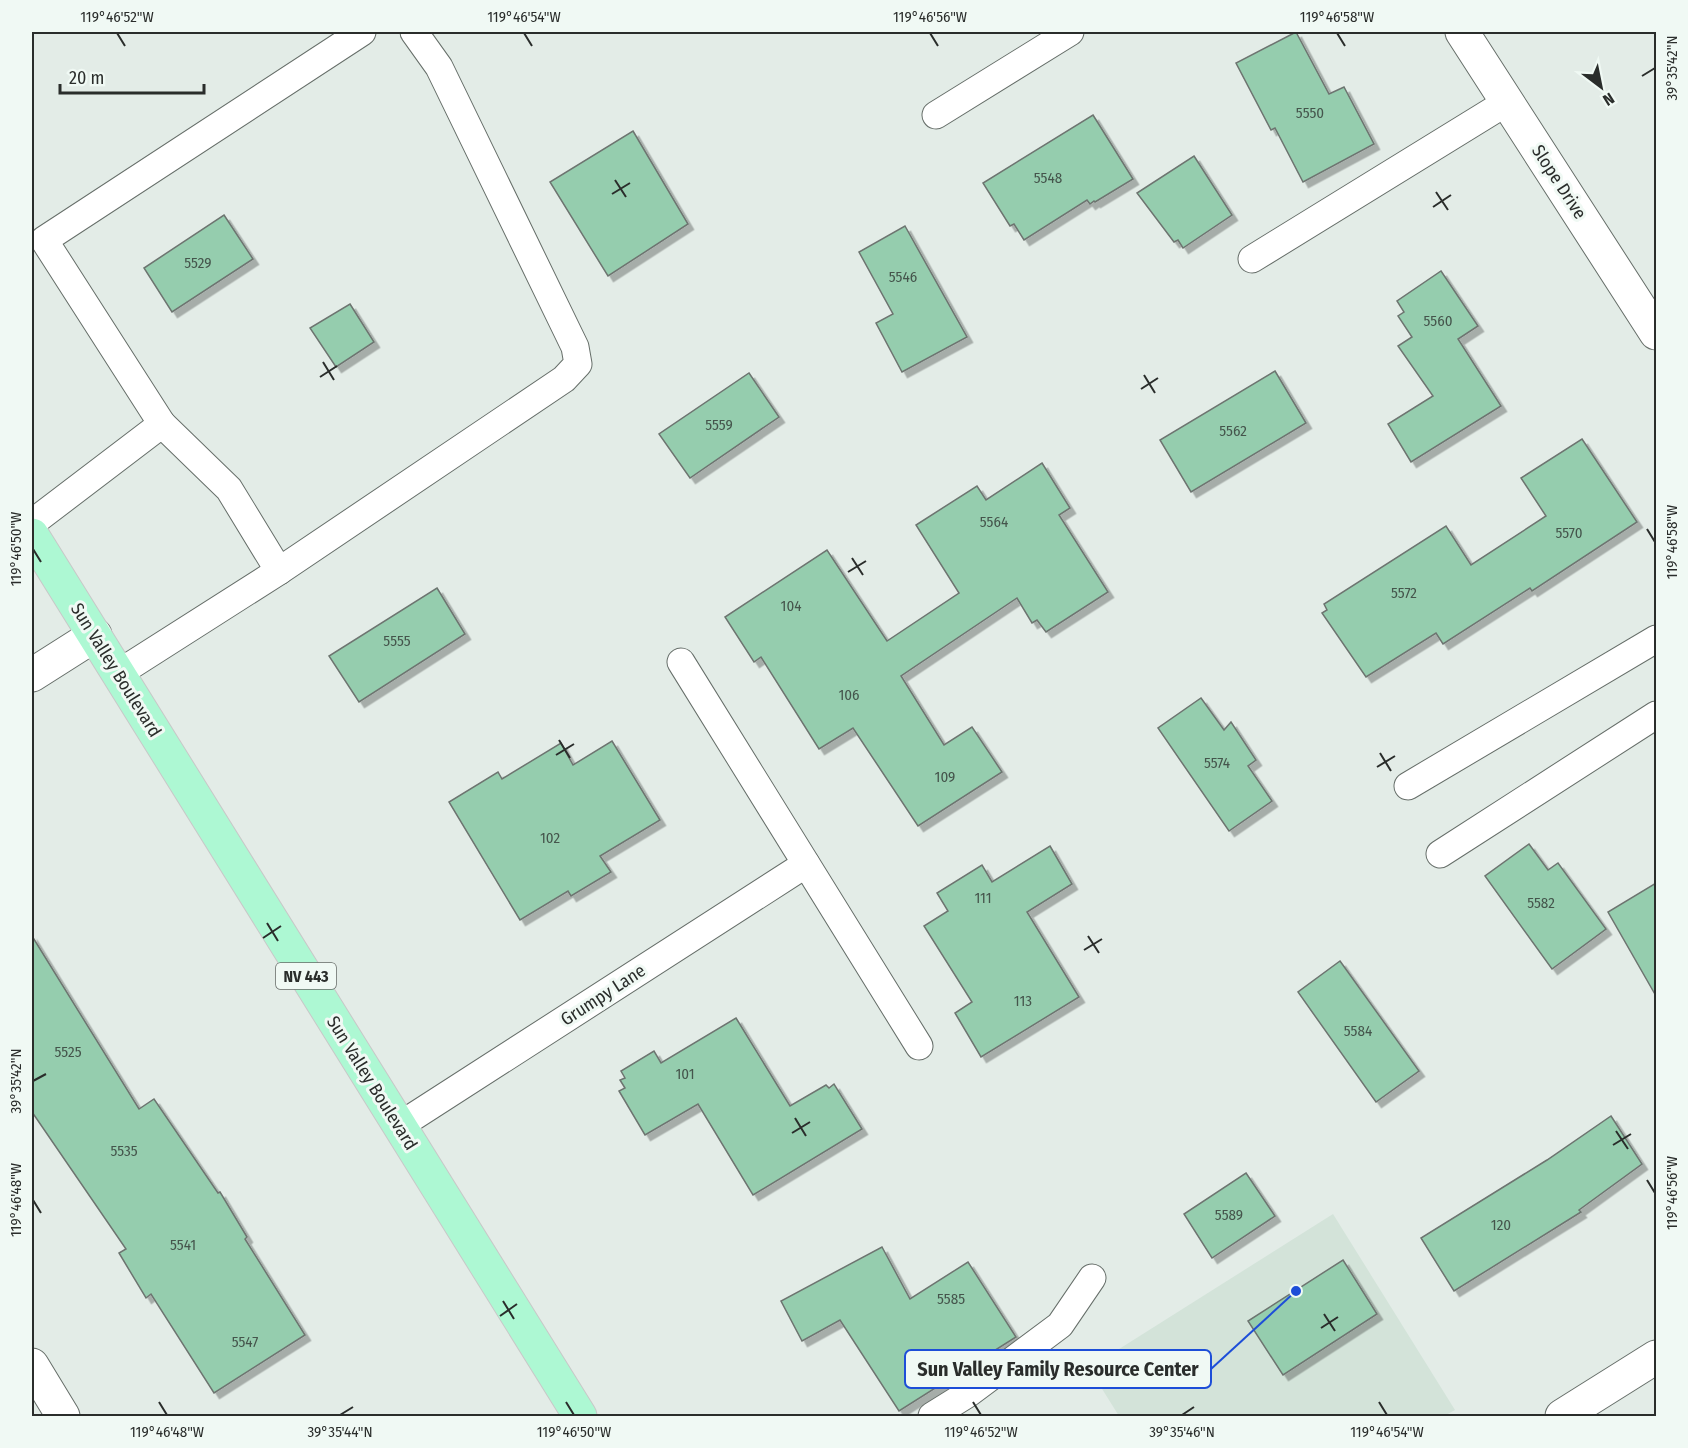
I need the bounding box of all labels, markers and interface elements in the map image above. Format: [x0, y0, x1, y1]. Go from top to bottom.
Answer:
text: 119°46'52"W [80, 8, 154, 26]
text: 119°46'54"W [487, 8, 561, 26]
text: 119°46'56"W [893, 8, 967, 26]
text: 119°46'58"W [1300, 8, 1374, 26]
text: 39°35'42"N [1663, 35, 1681, 101]
scale bar [60, 57, 204, 95]
north arrow [1571, 57, 1631, 117]
text: 20 m [69, 67, 104, 89]
text: N [1600, 89, 1618, 110]
house number: 5550 [1296, 104, 1324, 122]
street label: Slope Drive [1527, 141, 1591, 223]
house number: 5548 [1034, 169, 1062, 187]
house number: 5529 [184, 254, 212, 272]
house number: 5546 [889, 268, 917, 286]
house number: 5560 [1424, 312, 1452, 330]
house number: 5559 [705, 416, 733, 434]
house number: 5562 [1219, 422, 1247, 440]
text: 119°46'58"W [1663, 505, 1681, 579]
text: 119°46'50"W [7, 512, 25, 586]
house number: 5564 [980, 513, 1008, 531]
house number: 5570 [1555, 524, 1583, 542]
house number: 5572 [1391, 584, 1417, 602]
house number: 104 [781, 597, 801, 615]
street label: Sun Valley Boulevard [66, 599, 166, 741]
house number: 5555 [383, 632, 411, 650]
house number: 106 [838, 686, 860, 704]
house number: 5574 [1204, 754, 1230, 772]
house number: 109 [935, 768, 955, 786]
house number: 102 [540, 829, 560, 847]
house number: 111 [974, 889, 992, 907]
house number: 5582 [1527, 894, 1555, 912]
street label: Grumpy Lane [556, 959, 650, 1031]
road number: NV 443 [276, 963, 336, 989]
house number: 113 [1014, 992, 1032, 1010]
street label: Sun Valley Boulevard [322, 1012, 422, 1154]
house number: 5584 [1344, 1022, 1372, 1040]
house number: 5525 [54, 1043, 82, 1061]
text: 39°35'42"N [7, 1048, 25, 1114]
house number: 101 [675, 1065, 695, 1083]
house number: 5535 [110, 1142, 138, 1160]
text: 119°46'56"W [1663, 1156, 1681, 1230]
text: 119°46'48"W [7, 1163, 25, 1237]
house number: 5589 [1215, 1206, 1243, 1224]
house number: 120 [1491, 1216, 1511, 1234]
house number: 5541 [170, 1236, 196, 1254]
house number: 5585 [937, 1290, 965, 1308]
house number: 5547 [232, 1333, 258, 1351]
callout: Sun Valley Family Resource Center [905, 1350, 1211, 1388]
text: Sun Valley Family Resource Center [917, 1357, 1199, 1381]
text: 119°46'48"W [130, 1423, 204, 1441]
text: 39°35'44"N [307, 1423, 373, 1441]
text: 119°46'50"W [537, 1423, 611, 1441]
text: 119°46'52"W [944, 1423, 1018, 1441]
text: 39°35'46"N [1149, 1423, 1215, 1441]
text: 119°46'54"W [1350, 1423, 1424, 1441]

